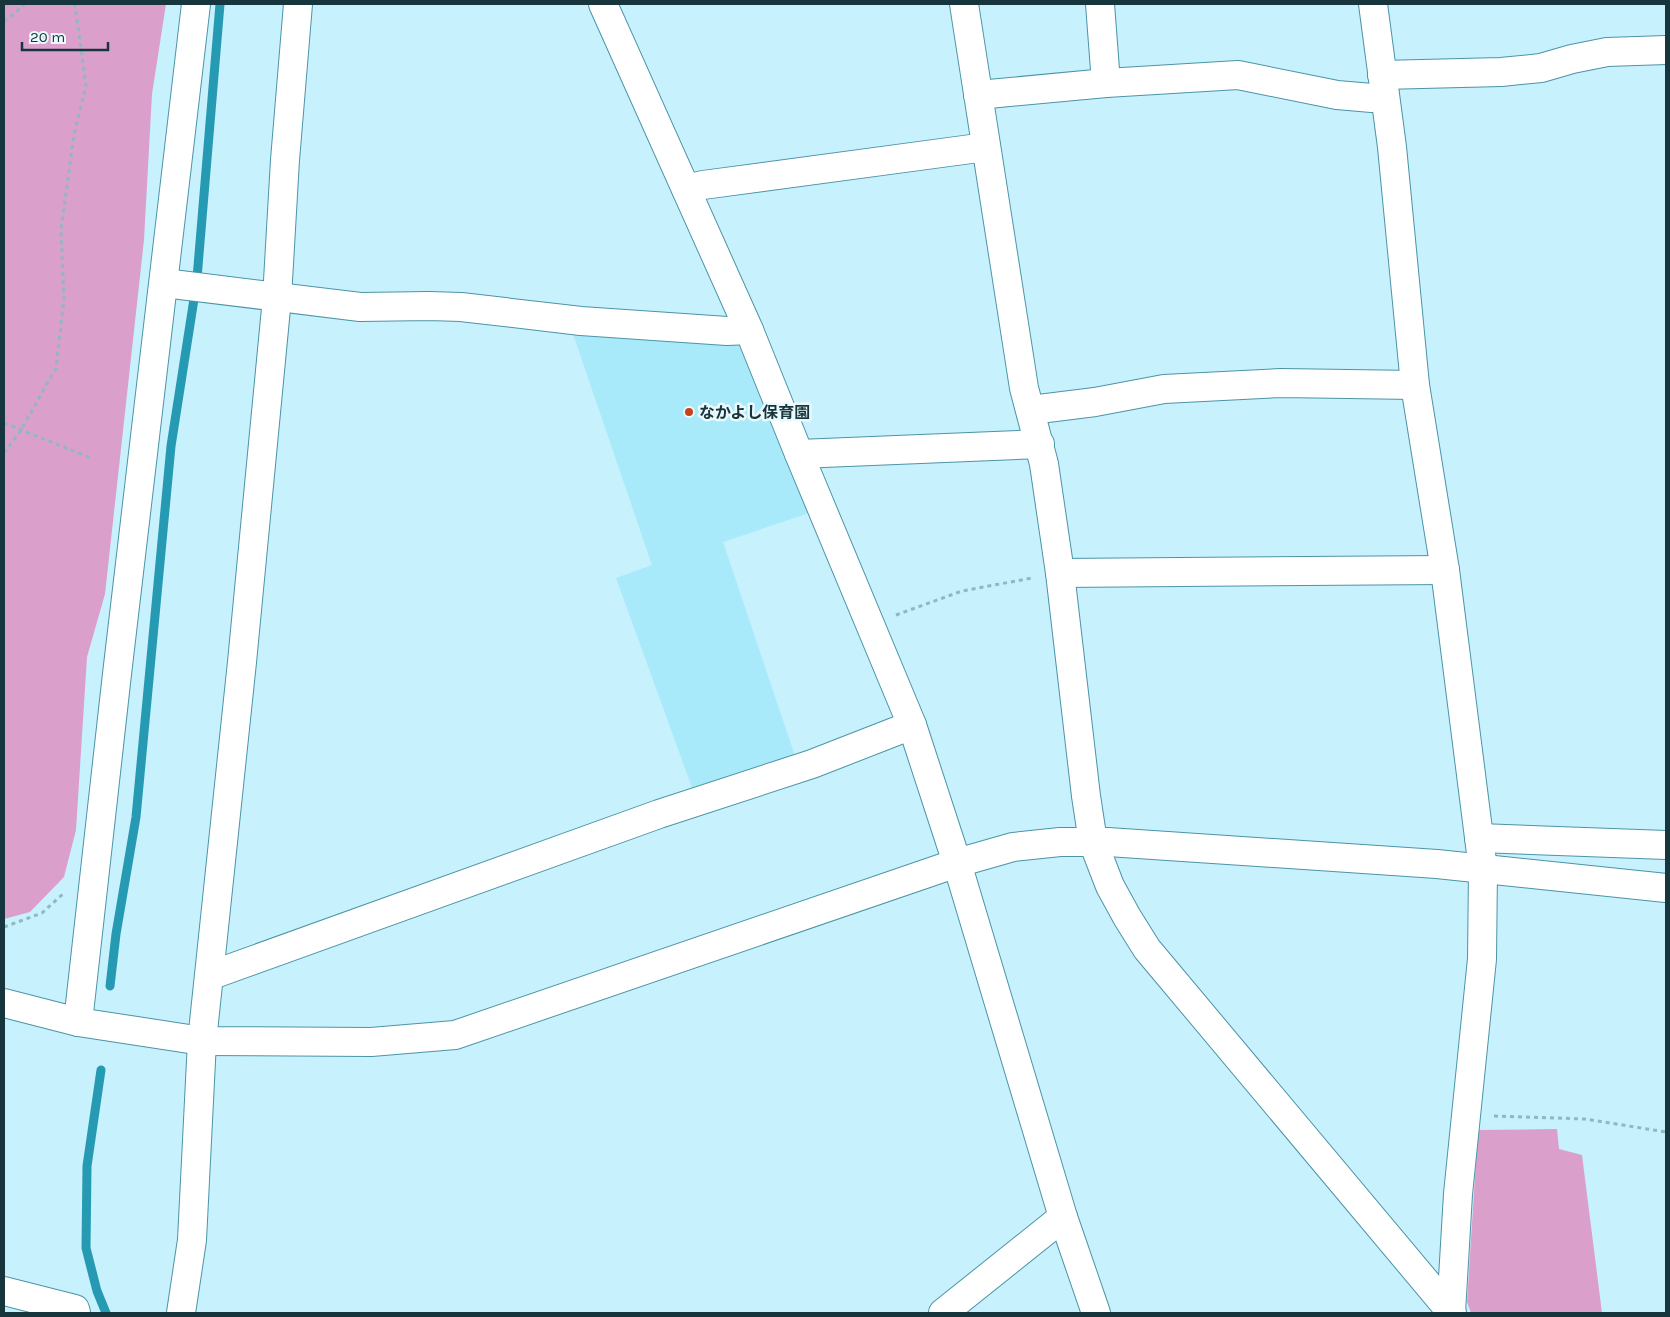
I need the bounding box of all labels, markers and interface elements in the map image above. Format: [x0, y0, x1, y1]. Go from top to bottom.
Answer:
scale bar [22, 20, 109, 52]
text: 20 m [30, 28, 65, 46]
place label: なかよし保育園 [699, 403, 810, 422]
marker: なかよし保育園 [683, 406, 695, 418]

